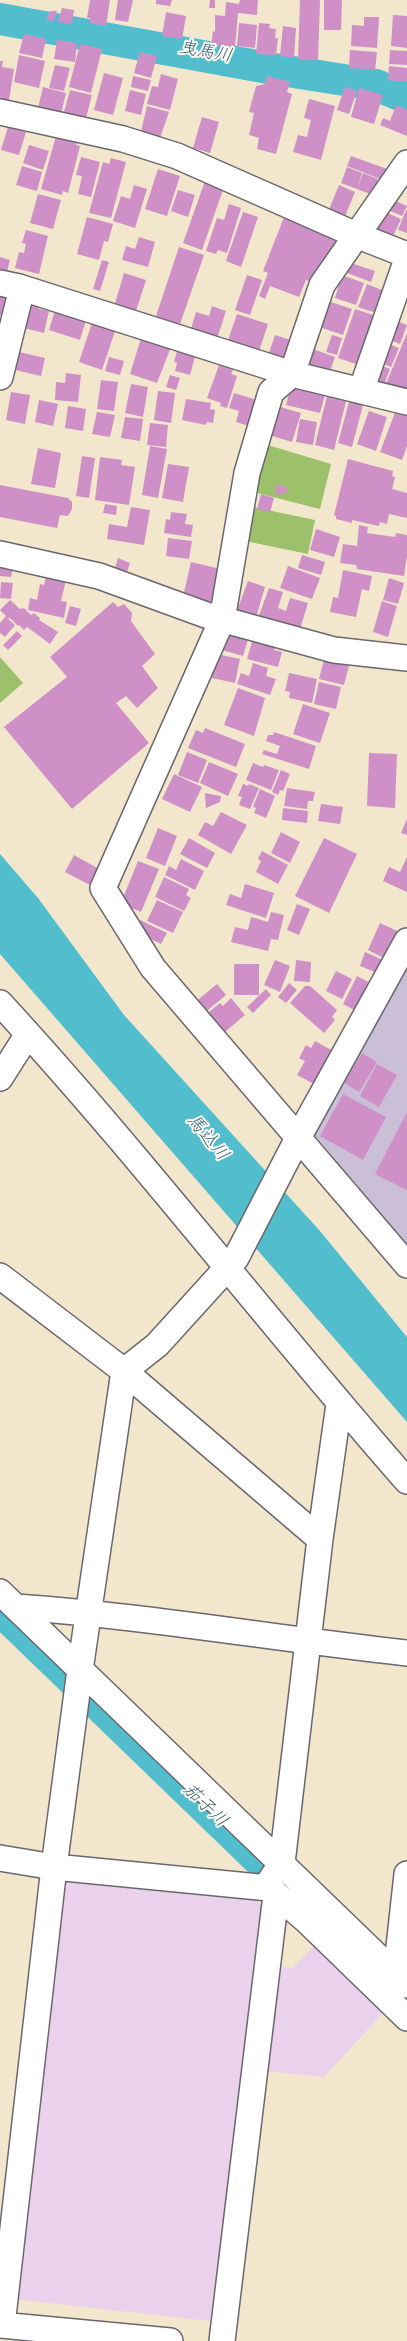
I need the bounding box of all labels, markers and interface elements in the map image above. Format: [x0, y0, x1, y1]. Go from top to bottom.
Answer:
water label: 曳馬川 [177, 39, 233, 69]
water label: 馬込川 [180, 1111, 232, 1167]
water label: 茄子川 [177, 1780, 231, 1834]

